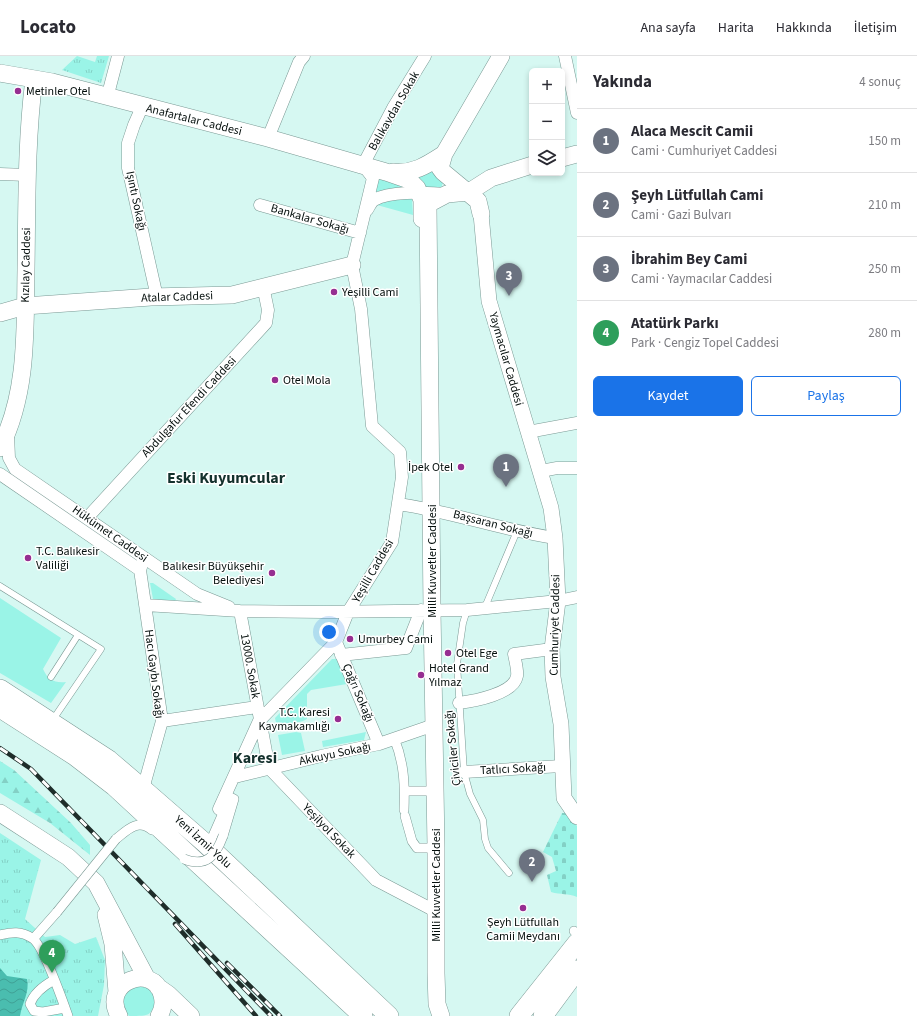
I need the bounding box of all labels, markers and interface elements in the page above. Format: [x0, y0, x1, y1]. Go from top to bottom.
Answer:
text: Locato [20, 14, 76, 41]
text: Ana sayfa [640, 18, 696, 38]
text: Harita [718, 18, 754, 38]
text: Hakkında [776, 18, 832, 38]
text: İletişim [854, 18, 897, 38]
street label: Balıkavdan Sokak [364, 68, 424, 154]
map controls [529, 68, 565, 176]
button: + [529, 68, 565, 104]
text: Yakında [593, 70, 652, 94]
text: 4 sonuç [859, 73, 901, 91]
place label: Metinler Otel [26, 83, 91, 100]
marker: Metinler Otel [13, 86, 23, 96]
street label: Anafartalar Caddesi [144, 100, 244, 140]
button: − [529, 104, 565, 140]
text: Alaca Mescit Camii [631, 121, 753, 142]
text: 1 [603, 132, 609, 150]
text: 150 m [868, 132, 901, 150]
button: layers [529, 140, 565, 176]
text: Cami · Cumhuriyet Caddesi [631, 142, 777, 160]
street label: Işıntı Sokağı [121, 169, 151, 233]
text: Şeyh Lütfullah Cami [631, 185, 763, 206]
text: 2 [603, 196, 609, 214]
text: 210 m [868, 196, 901, 214]
street label: Bankalar Sokağı [269, 200, 351, 238]
text: Cami · Gazi Bulvarı [631, 206, 731, 224]
street label: Kızılay Caddesi [17, 227, 35, 303]
text: İbrahim Bey Cami [631, 249, 747, 270]
text: 3 [603, 260, 609, 278]
text: 250 m [868, 260, 901, 278]
pin: 3 [496, 263, 522, 296]
text: Cami · Yaymacılar Caddesi [631, 270, 772, 288]
place label: Yeşilli Cami [341, 284, 398, 301]
street label: Atalar Caddesi [141, 287, 213, 307]
marker: Yeşilli Cami [329, 287, 339, 297]
street label: Yaymacılar Caddesi [484, 309, 528, 408]
text: Atatürk Parkı [631, 313, 719, 334]
text: 4 [603, 324, 609, 342]
text: 280 m [868, 324, 901, 342]
text: Park · Cengiz Topel Caddesi [631, 334, 779, 352]
street label: Abdulgafur Efendi Caddesi [138, 353, 240, 461]
place label: Otel Mola [283, 372, 331, 389]
marker: Otel Mola [270, 375, 280, 385]
button: Kaydet [593, 376, 743, 416]
button: Paylaş [751, 376, 901, 416]
pin: 1 [493, 454, 519, 487]
place label: İpek Otel [408, 459, 453, 476]
marker: İpek Otel [456, 462, 466, 472]
district label: Eski Kuyumcular [167, 467, 286, 489]
street label: Hükümet Caddesi [69, 501, 151, 567]
street label: Milli Kuvvetler Caddesi [424, 504, 441, 618]
street label: Başsaran Sokağı [451, 506, 535, 542]
street label: Yeşilli Caddesi [347, 536, 398, 607]
place label: T.C. Balıkesir Valiliği [36, 543, 100, 574]
marker: T.C. Balıkesir Valiliği [23, 553, 33, 563]
place label: Balıkesir Büyükşehir Belediyesi [162, 558, 265, 589]
marker: Balıkesir Büyükşehir Belediyesi [267, 568, 277, 578]
street label: Cumhuriyet Caddesi [546, 574, 564, 676]
your location [319, 622, 339, 642]
street label: Hacı Gaybı Sokağı [140, 629, 168, 719]
place label: Umurbey Cami [358, 631, 433, 648]
street label: 13000. Sokak [236, 632, 264, 700]
marker: Umurbey Cami [345, 634, 355, 644]
place label: Otel Ege [456, 645, 497, 662]
marker: Otel Ege [443, 648, 453, 658]
place label: Hotel Grand Yılmaz [428, 660, 489, 691]
street label: Çağrı Sokağı [338, 661, 378, 725]
marker: Hotel Grand Yılmaz [416, 670, 426, 680]
place label: T.C. Karesi Kaymakamlığı [259, 704, 330, 735]
street label: Çiviciler Sokağı [441, 709, 465, 787]
marker: T.C. Karesi Kaymakamlığı [333, 714, 343, 724]
street label: Akkuyu Sokağı [297, 738, 373, 770]
district label: Karesi [233, 747, 277, 769]
street label: Tatlıcı Sokağı [480, 759, 546, 779]
street label: Yeşilyol Sokak [298, 799, 360, 862]
street label: Yeni İzmir Yolu [170, 811, 235, 872]
street label: Milli Kuvvetler Caddesi [428, 828, 445, 942]
pin: 2 [519, 849, 545, 882]
marker: Şeyh Lütfullah Camii Meydanı [518, 903, 528, 913]
place label: Şeyh Lütfullah Camii Meydanı [486, 914, 560, 945]
pin: 4 [39, 940, 65, 973]

